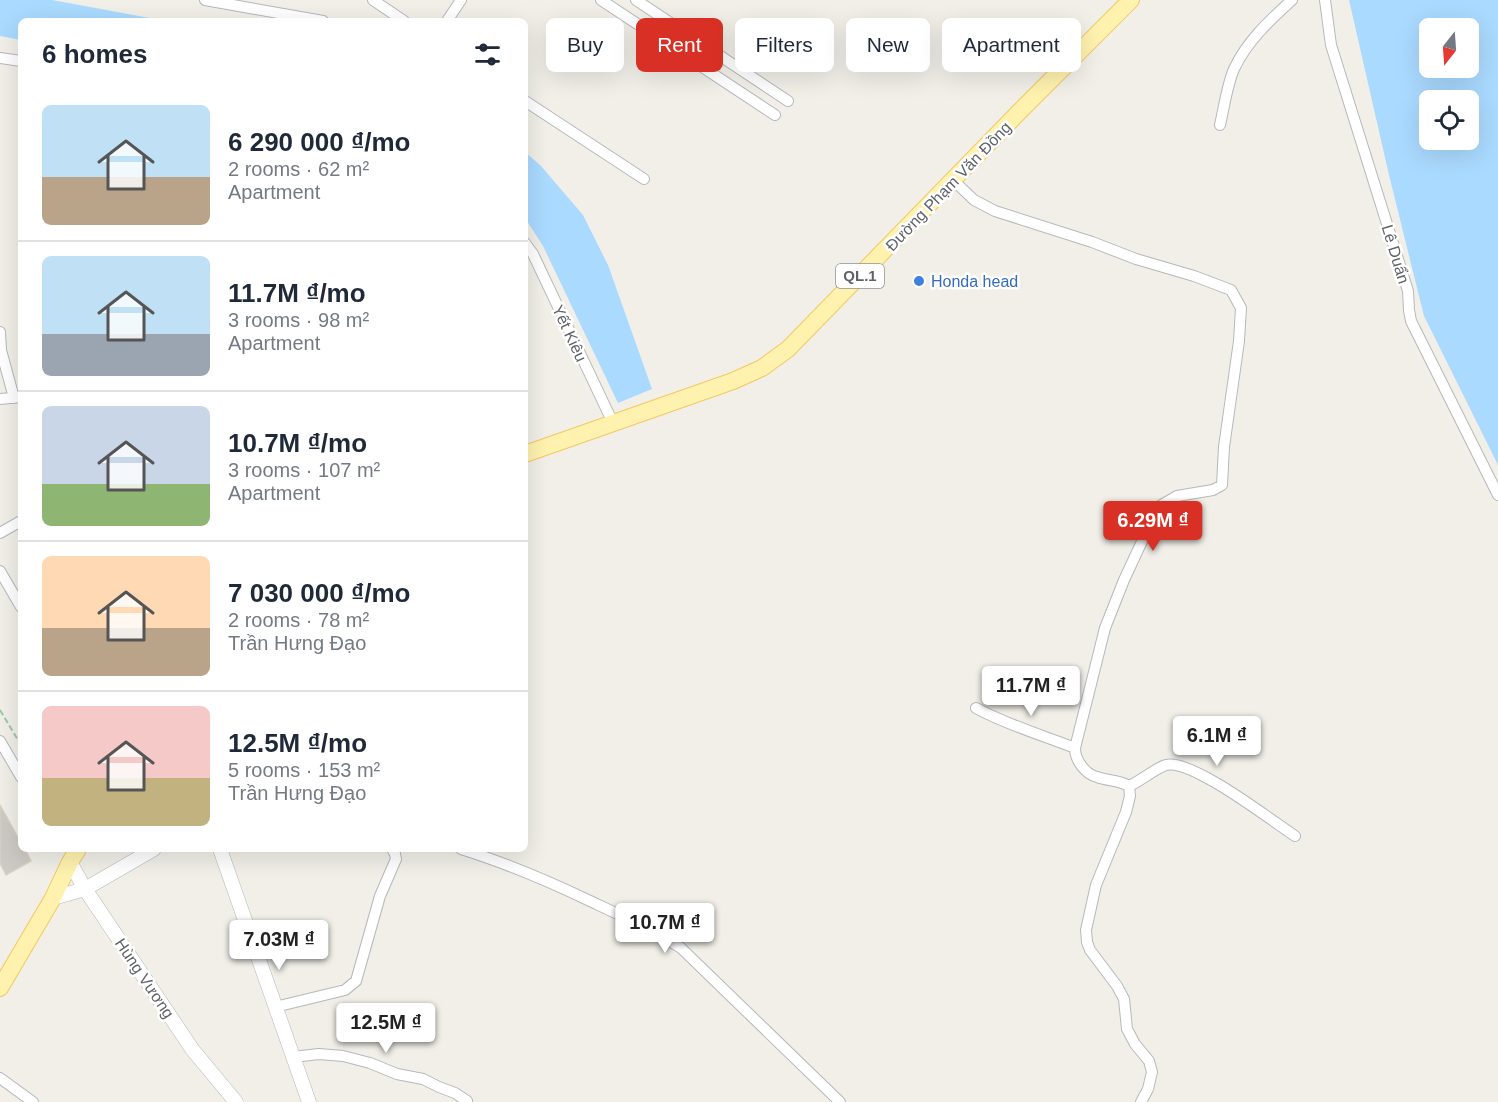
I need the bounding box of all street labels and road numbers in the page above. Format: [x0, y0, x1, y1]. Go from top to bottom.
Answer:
street label: Đường Phạm Văn Đồng [882, 118, 1014, 254]
street label: Lê Duẩn [1379, 223, 1412, 286]
road number: QL.1 [836, 264, 884, 288]
street label: Yết Kiêu [549, 302, 590, 364]
street label: Hùng Vương [112, 935, 177, 1021]

